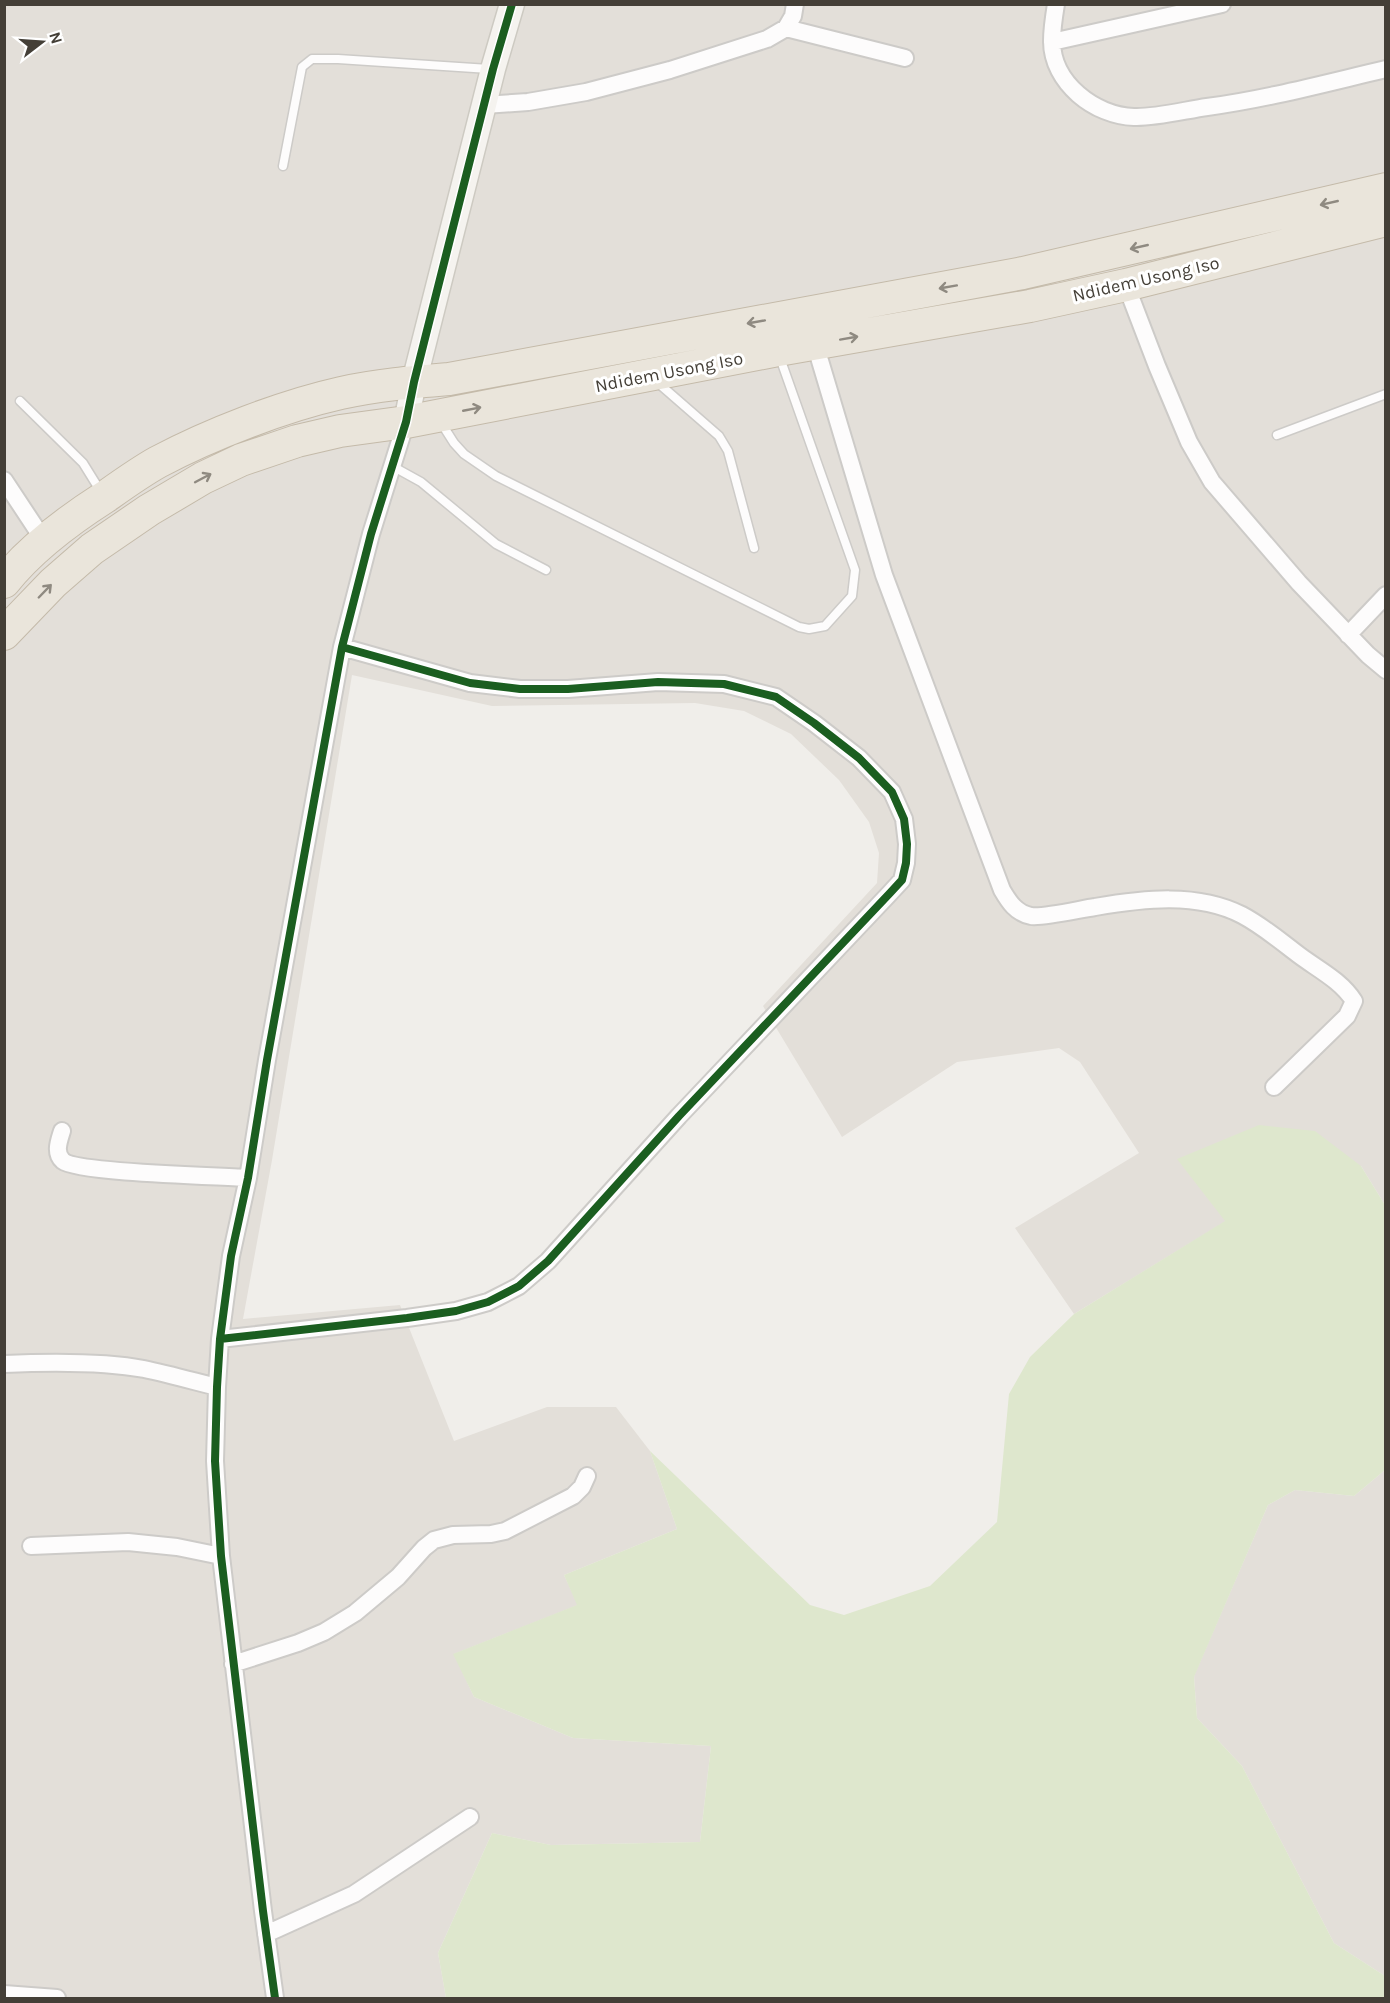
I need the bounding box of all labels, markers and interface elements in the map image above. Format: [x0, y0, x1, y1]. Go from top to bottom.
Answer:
north arrow [12, 12, 72, 72]
text: N [45, 29, 67, 46]
one-way arrow [1319, 198, 1339, 209]
one-way arrow [1129, 241, 1148, 253]
street label: Ndidem Usong Iso [1070, 251, 1222, 307]
one-way arrow [939, 282, 958, 293]
one-way arrow [747, 317, 766, 328]
one-way arrow [839, 332, 858, 343]
street label: Ndidem Usong Iso [593, 347, 745, 397]
one-way arrow [461, 403, 481, 414]
one-way arrow [194, 472, 211, 484]
one-way arrow [38, 584, 52, 599]

